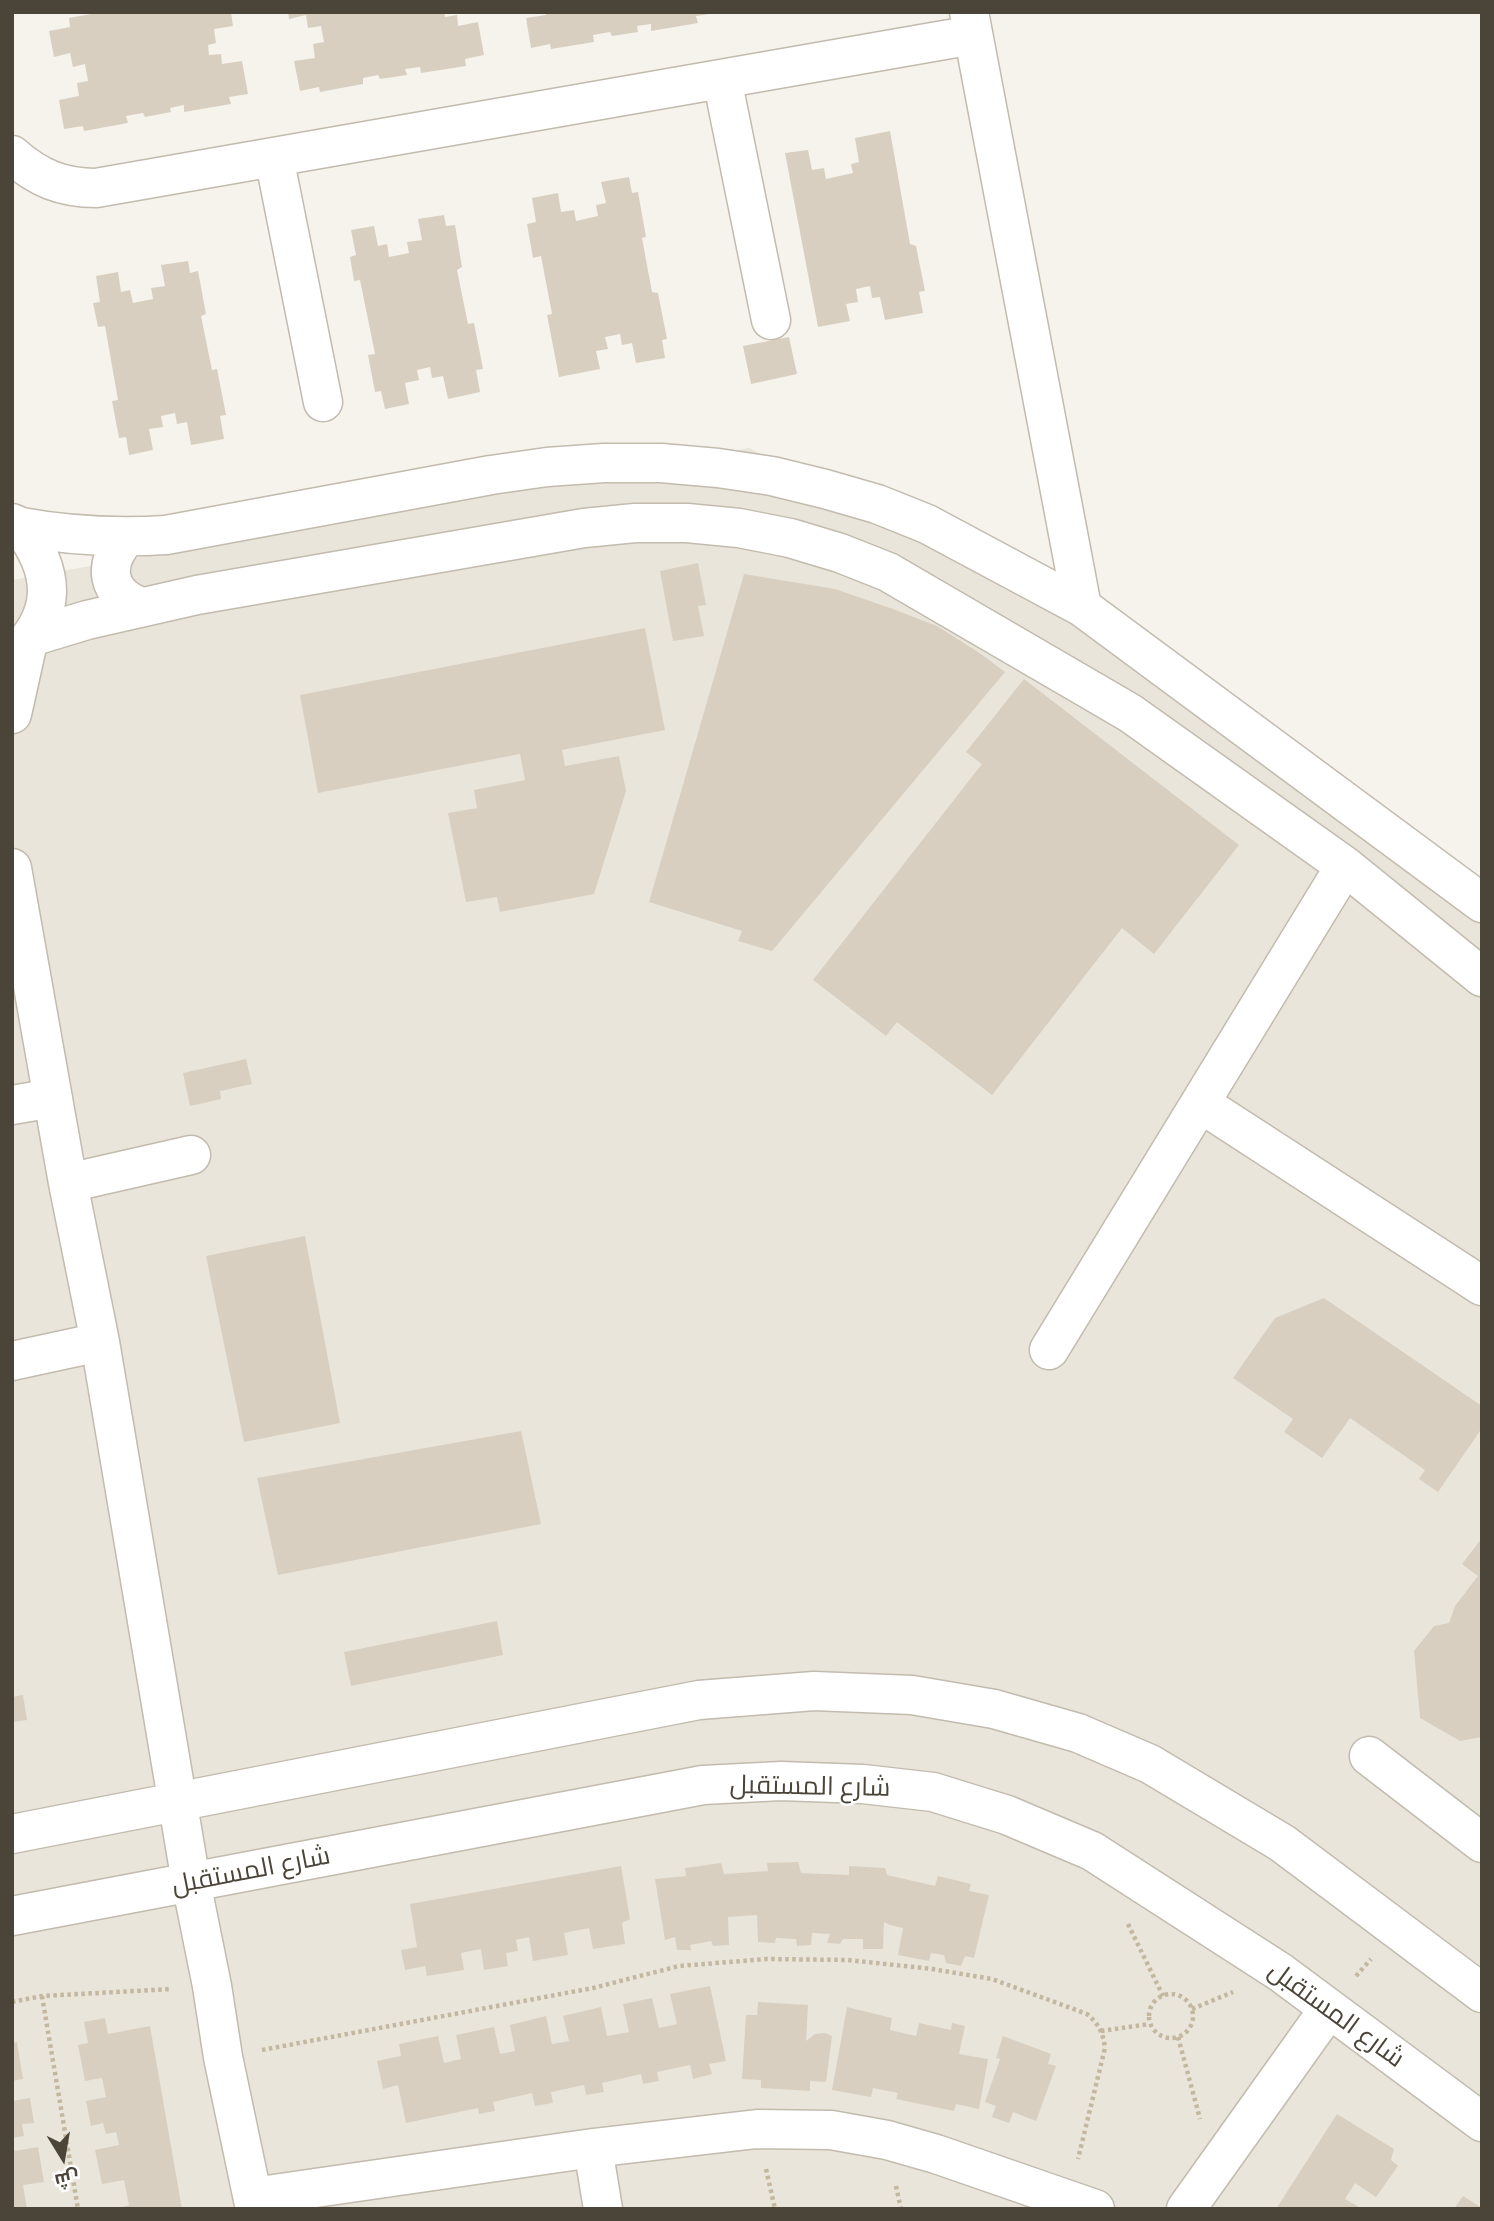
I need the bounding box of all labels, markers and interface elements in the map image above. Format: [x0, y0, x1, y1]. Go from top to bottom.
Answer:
street label: شارع المستقبل [729, 1770, 891, 1804]
street label: شارع المستقبل [169, 1840, 333, 1902]
street label: شارع المستقبل [1262, 1955, 1410, 2075]
north arrow [28, 2123, 98, 2193]
text: ش [53, 2165, 81, 2192]

